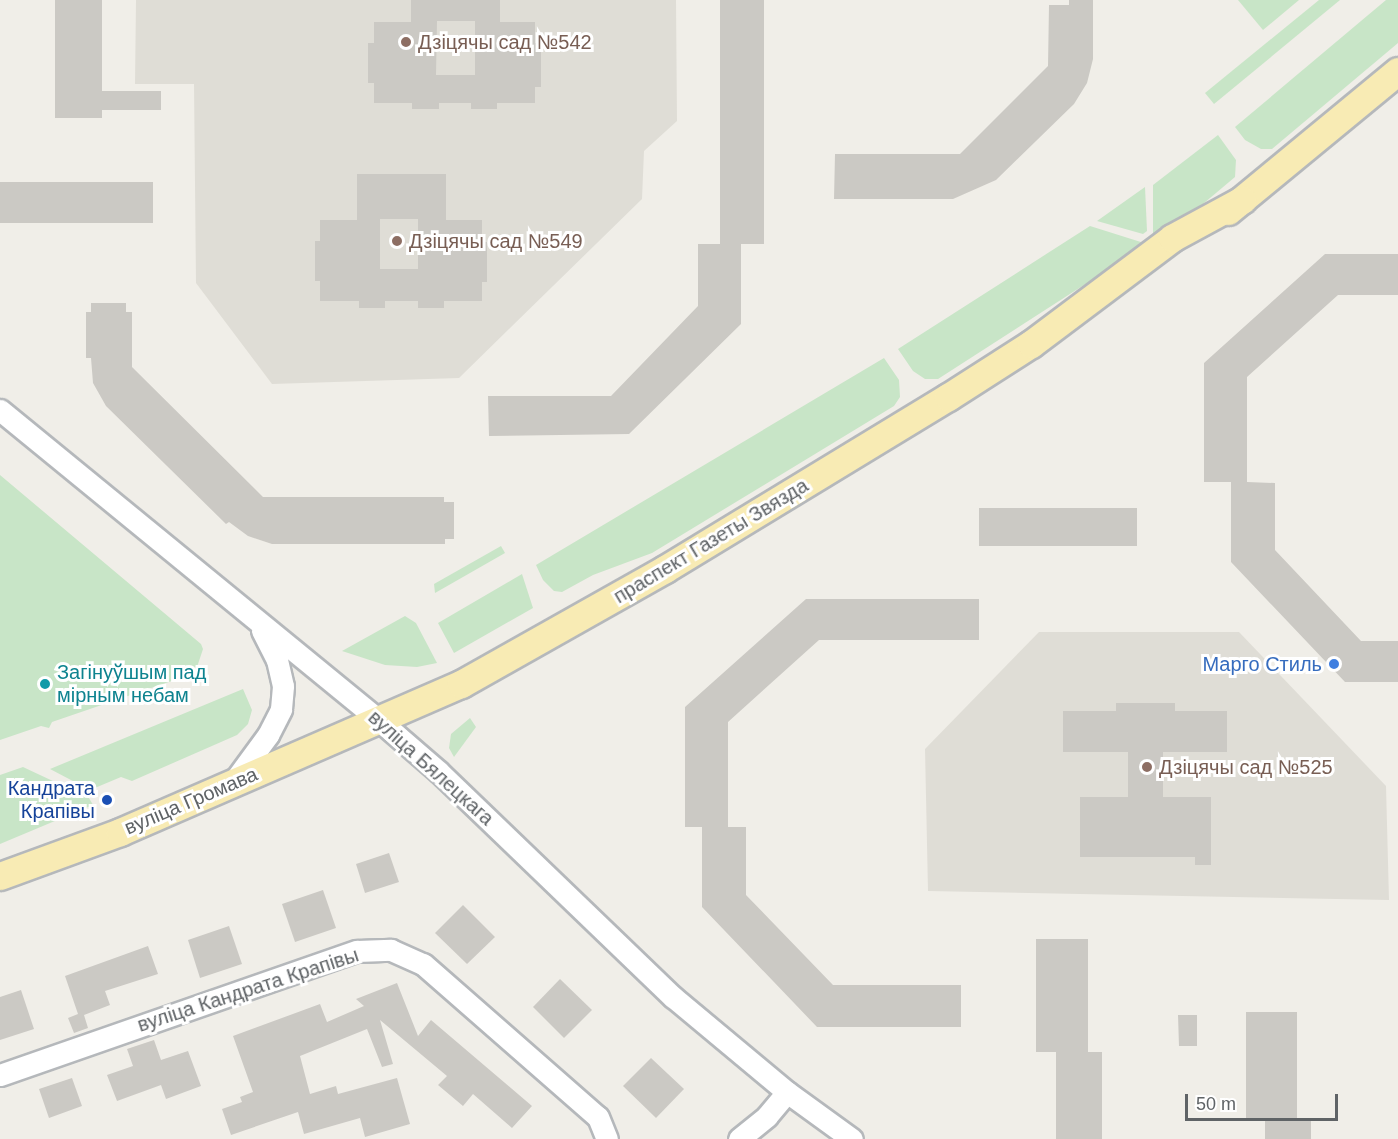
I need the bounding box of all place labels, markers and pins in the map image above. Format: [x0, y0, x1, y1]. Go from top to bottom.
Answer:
place label: Дзіцячы сад №542 [418, 30, 592, 54]
marker: Дзіцячы сад №542 [399, 35, 413, 49]
place label: Дзіцячы сад №549 [409, 229, 583, 253]
marker: Дзіцячы сад №549 [390, 234, 404, 248]
place label: Марго Стиль [1202, 652, 1322, 676]
marker: Марго Стиль [1327, 657, 1341, 671]
place label: Загінуўшым пад мірным небам [57, 660, 206, 707]
marker: Загінуўшым пад мірным небам [38, 677, 52, 691]
place label: Дзіцячы сад №525 [1159, 755, 1333, 779]
marker: Дзіцячы сад №525 [1140, 760, 1154, 774]
place label: Кандрата Крапівы [8, 777, 95, 824]
marker: Кандрата Крапівы [100, 793, 114, 807]

